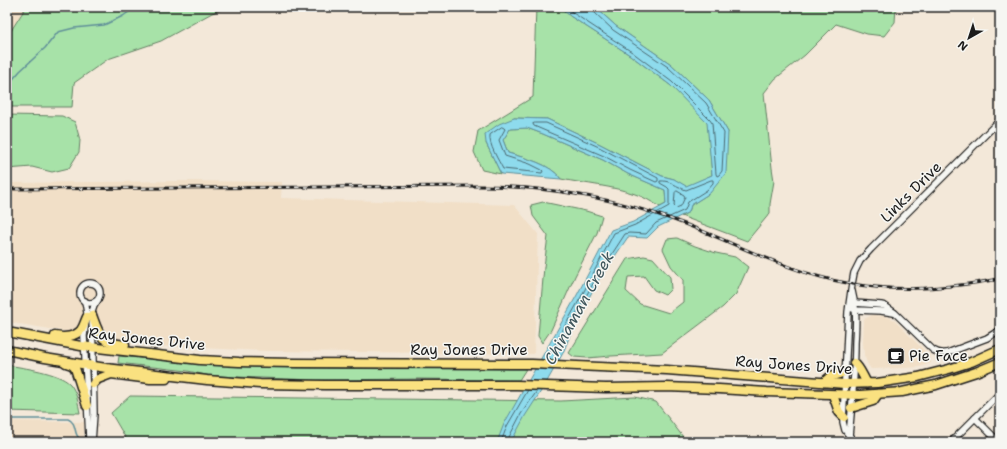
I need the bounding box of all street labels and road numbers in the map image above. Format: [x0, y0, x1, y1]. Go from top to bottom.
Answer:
street label: Links Drive [876, 157, 946, 227]
street label: Ray Jones Drive [88, 323, 206, 355]
street label: Ray Jones Drive [410, 340, 528, 360]
street label: Ray Jones Drive [735, 351, 853, 379]

